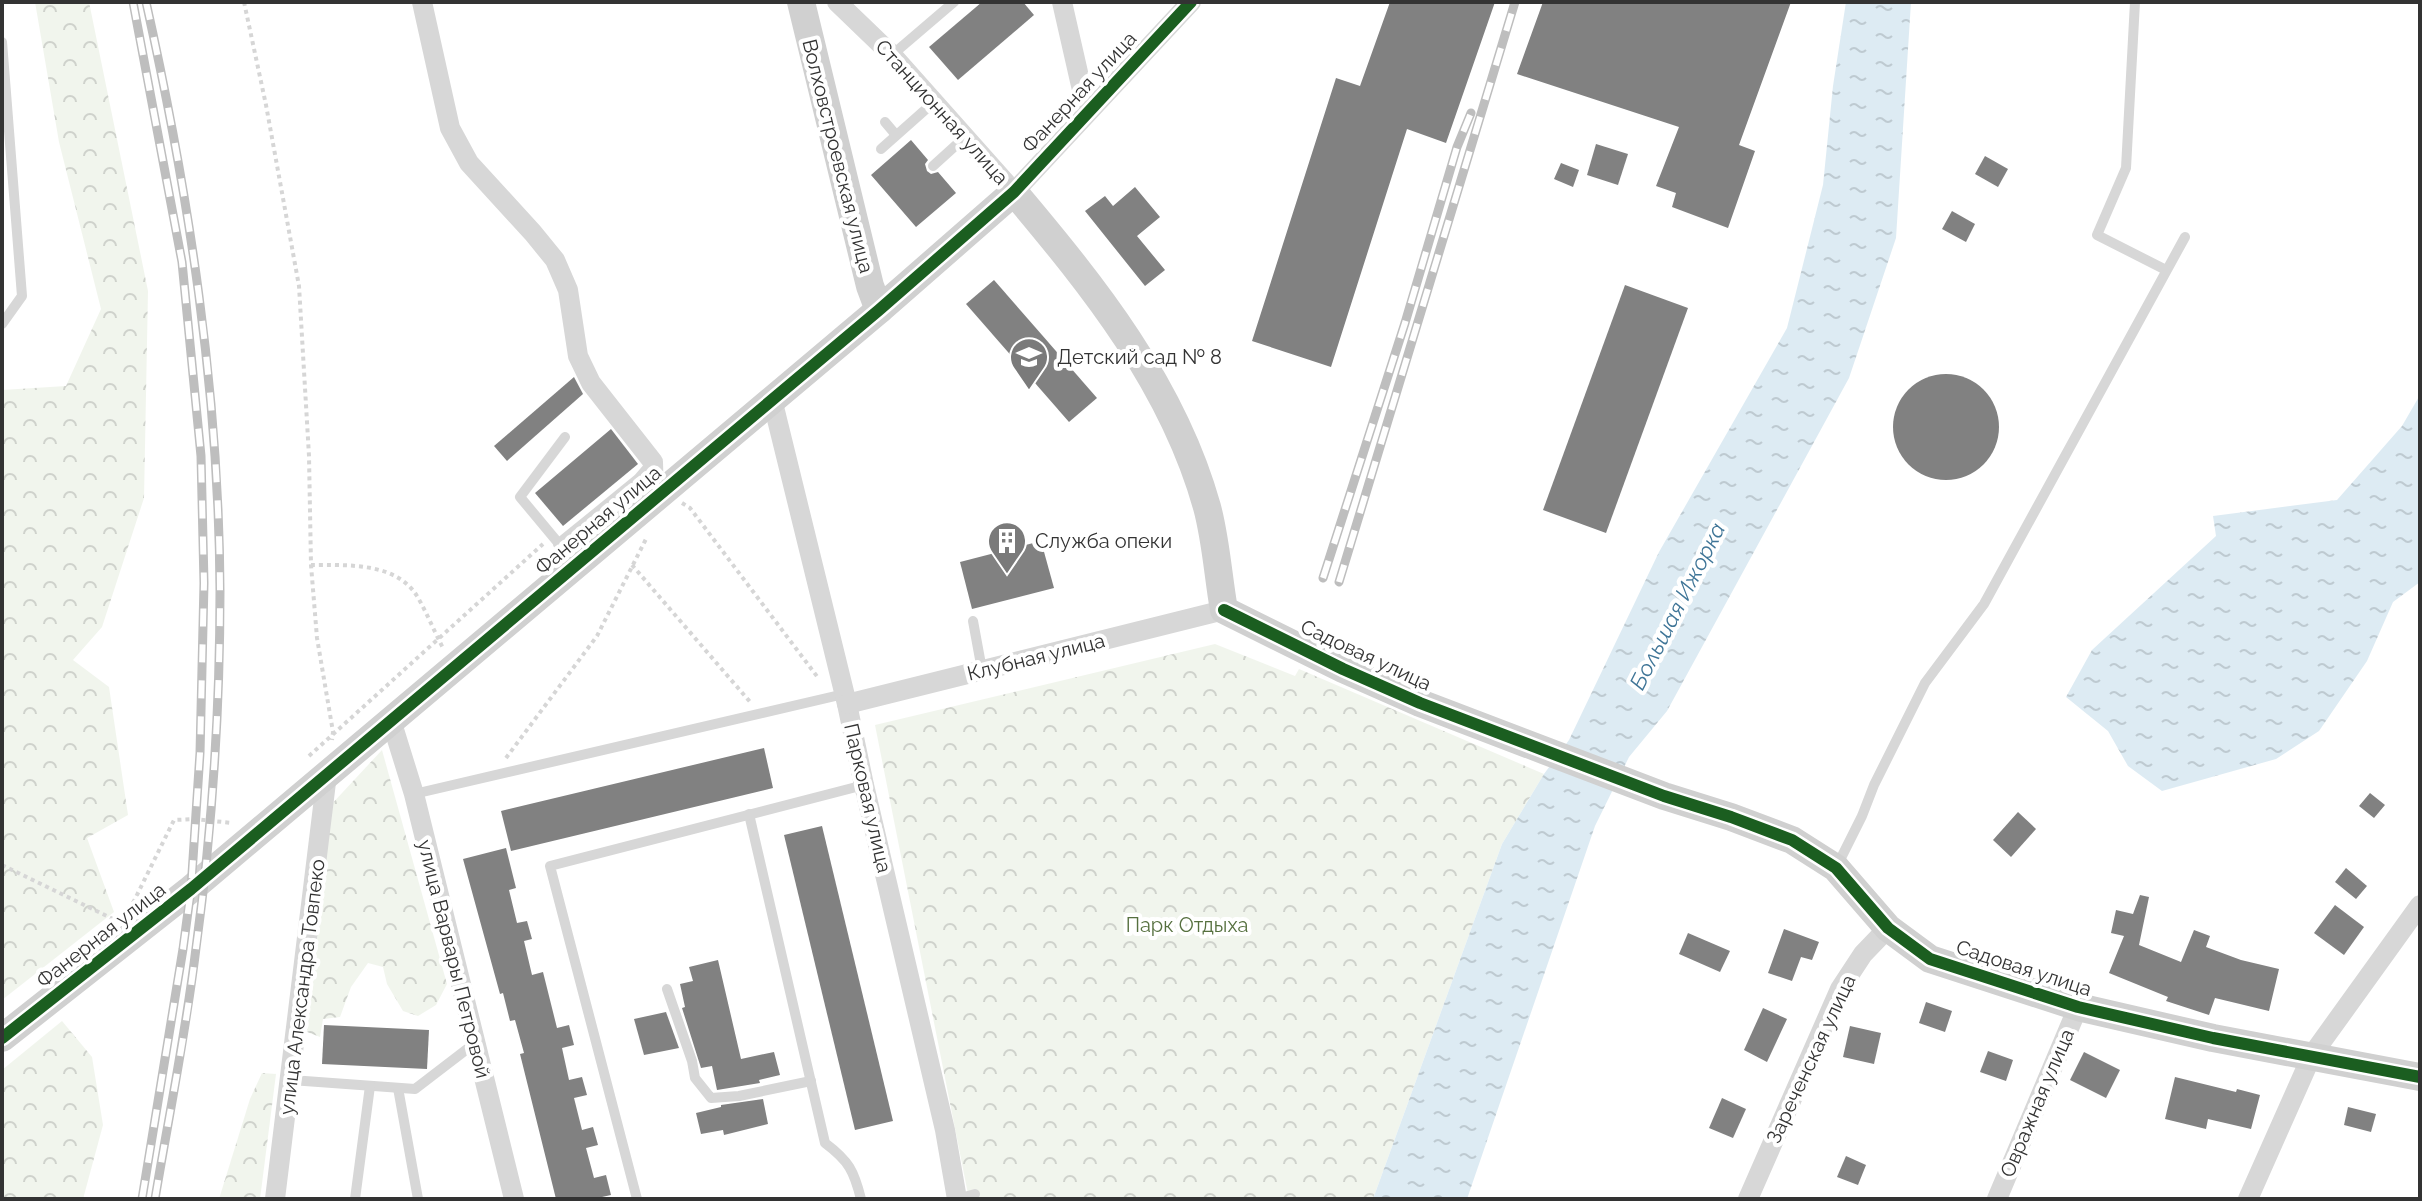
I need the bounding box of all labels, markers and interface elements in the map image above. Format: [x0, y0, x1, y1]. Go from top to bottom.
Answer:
street label: Фанерная улица [1017, 26, 1141, 158]
street label: Станционная улица [871, 35, 1013, 189]
street label: Волховстроевская улица [797, 37, 879, 275]
school or university icon: Детский сад № 8 [1008, 336, 1050, 391]
place label: Детский сад № 8 [1057, 345, 1222, 369]
street label: Фанерная улица [530, 460, 666, 580]
water label: Большая Ижорка [1624, 518, 1730, 694]
building icon: Служба опеки [986, 520, 1028, 575]
place label: Служба опеки [1035, 529, 1172, 553]
street label: Садовая улица [1297, 614, 1435, 696]
street label: Клубная улица [965, 628, 1107, 686]
street label: Парковая улица [839, 721, 897, 875]
street label: улица Варвары Петровой [413, 837, 495, 1081]
street label: улица Александра Товпеко [274, 857, 330, 1116]
street label: Фанерная улица [32, 877, 170, 993]
park label: Парк Отдыха [1126, 913, 1248, 937]
street label: Садовая улица [1953, 935, 2095, 1001]
street label: Зареченская улица [1761, 971, 1861, 1147]
street label: Овражная улица [1995, 1025, 2079, 1181]

